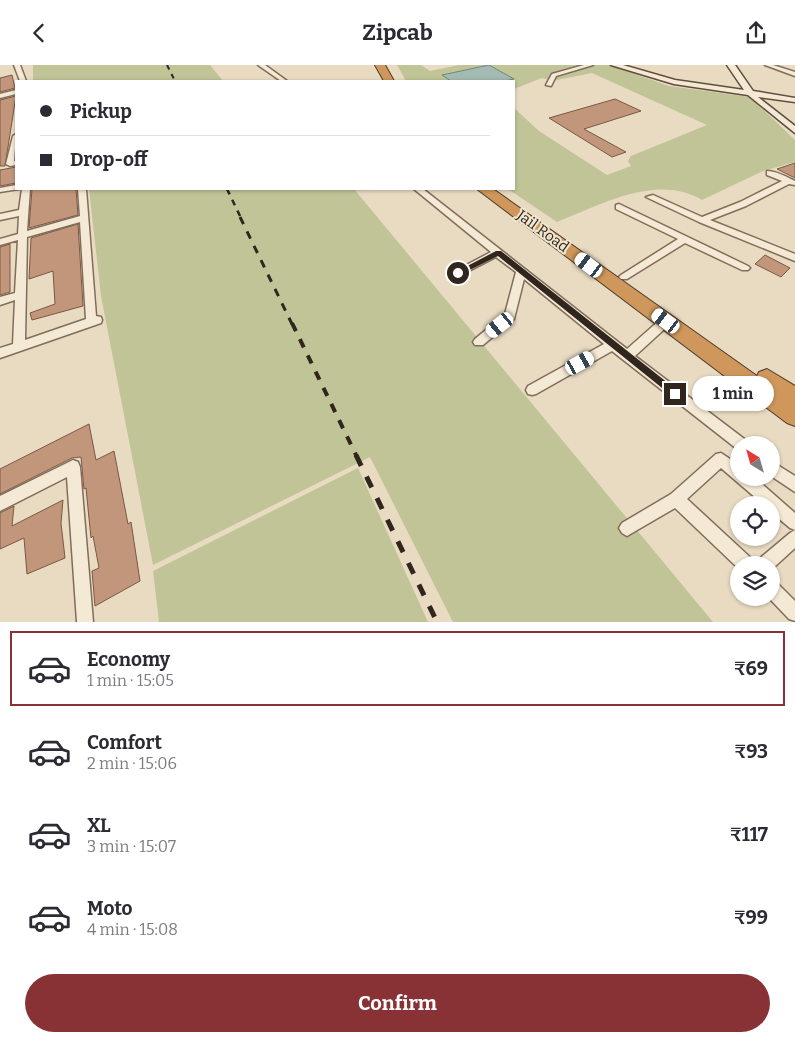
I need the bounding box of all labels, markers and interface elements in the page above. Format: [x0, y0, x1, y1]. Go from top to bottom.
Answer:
icon: back [25, 19, 53, 47]
text: Zipcab [362, 19, 433, 46]
icon: share [742, 19, 770, 47]
text: Pickup [70, 100, 132, 123]
text: Drop-off [70, 148, 148, 171]
street label: Jail Road [513, 206, 573, 256]
car [572, 250, 605, 280]
route start [447, 262, 469, 284]
car [649, 306, 682, 336]
car [483, 310, 516, 340]
car [563, 349, 596, 377]
callout: 1 min [692, 377, 775, 411]
route end [664, 383, 686, 405]
text: 1 min [713, 384, 753, 403]
north arrow [730, 436, 780, 486]
map controls [730, 436, 780, 606]
button: locate [730, 496, 780, 546]
button: layers [730, 556, 780, 606]
icon: car [27, 646, 72, 691]
text: Economy [87, 648, 170, 671]
text: ₹69 [734, 657, 768, 680]
text: 1 min · 15:05 [87, 671, 174, 690]
icon: car [27, 729, 72, 774]
text: Comfort [87, 731, 162, 754]
text: ₹93 [734, 740, 768, 763]
text: 2 min · 15:06 [87, 754, 177, 773]
icon: car [27, 812, 72, 857]
text: XL [87, 814, 111, 837]
text: ₹117 [730, 823, 768, 846]
text: 3 min · 15:07 [87, 837, 176, 856]
icon: car [27, 895, 72, 940]
text: Moto [87, 897, 133, 920]
text: ₹99 [734, 906, 768, 929]
text: 4 min · 15:08 [87, 920, 178, 939]
button: Confirm [25, 974, 770, 1032]

